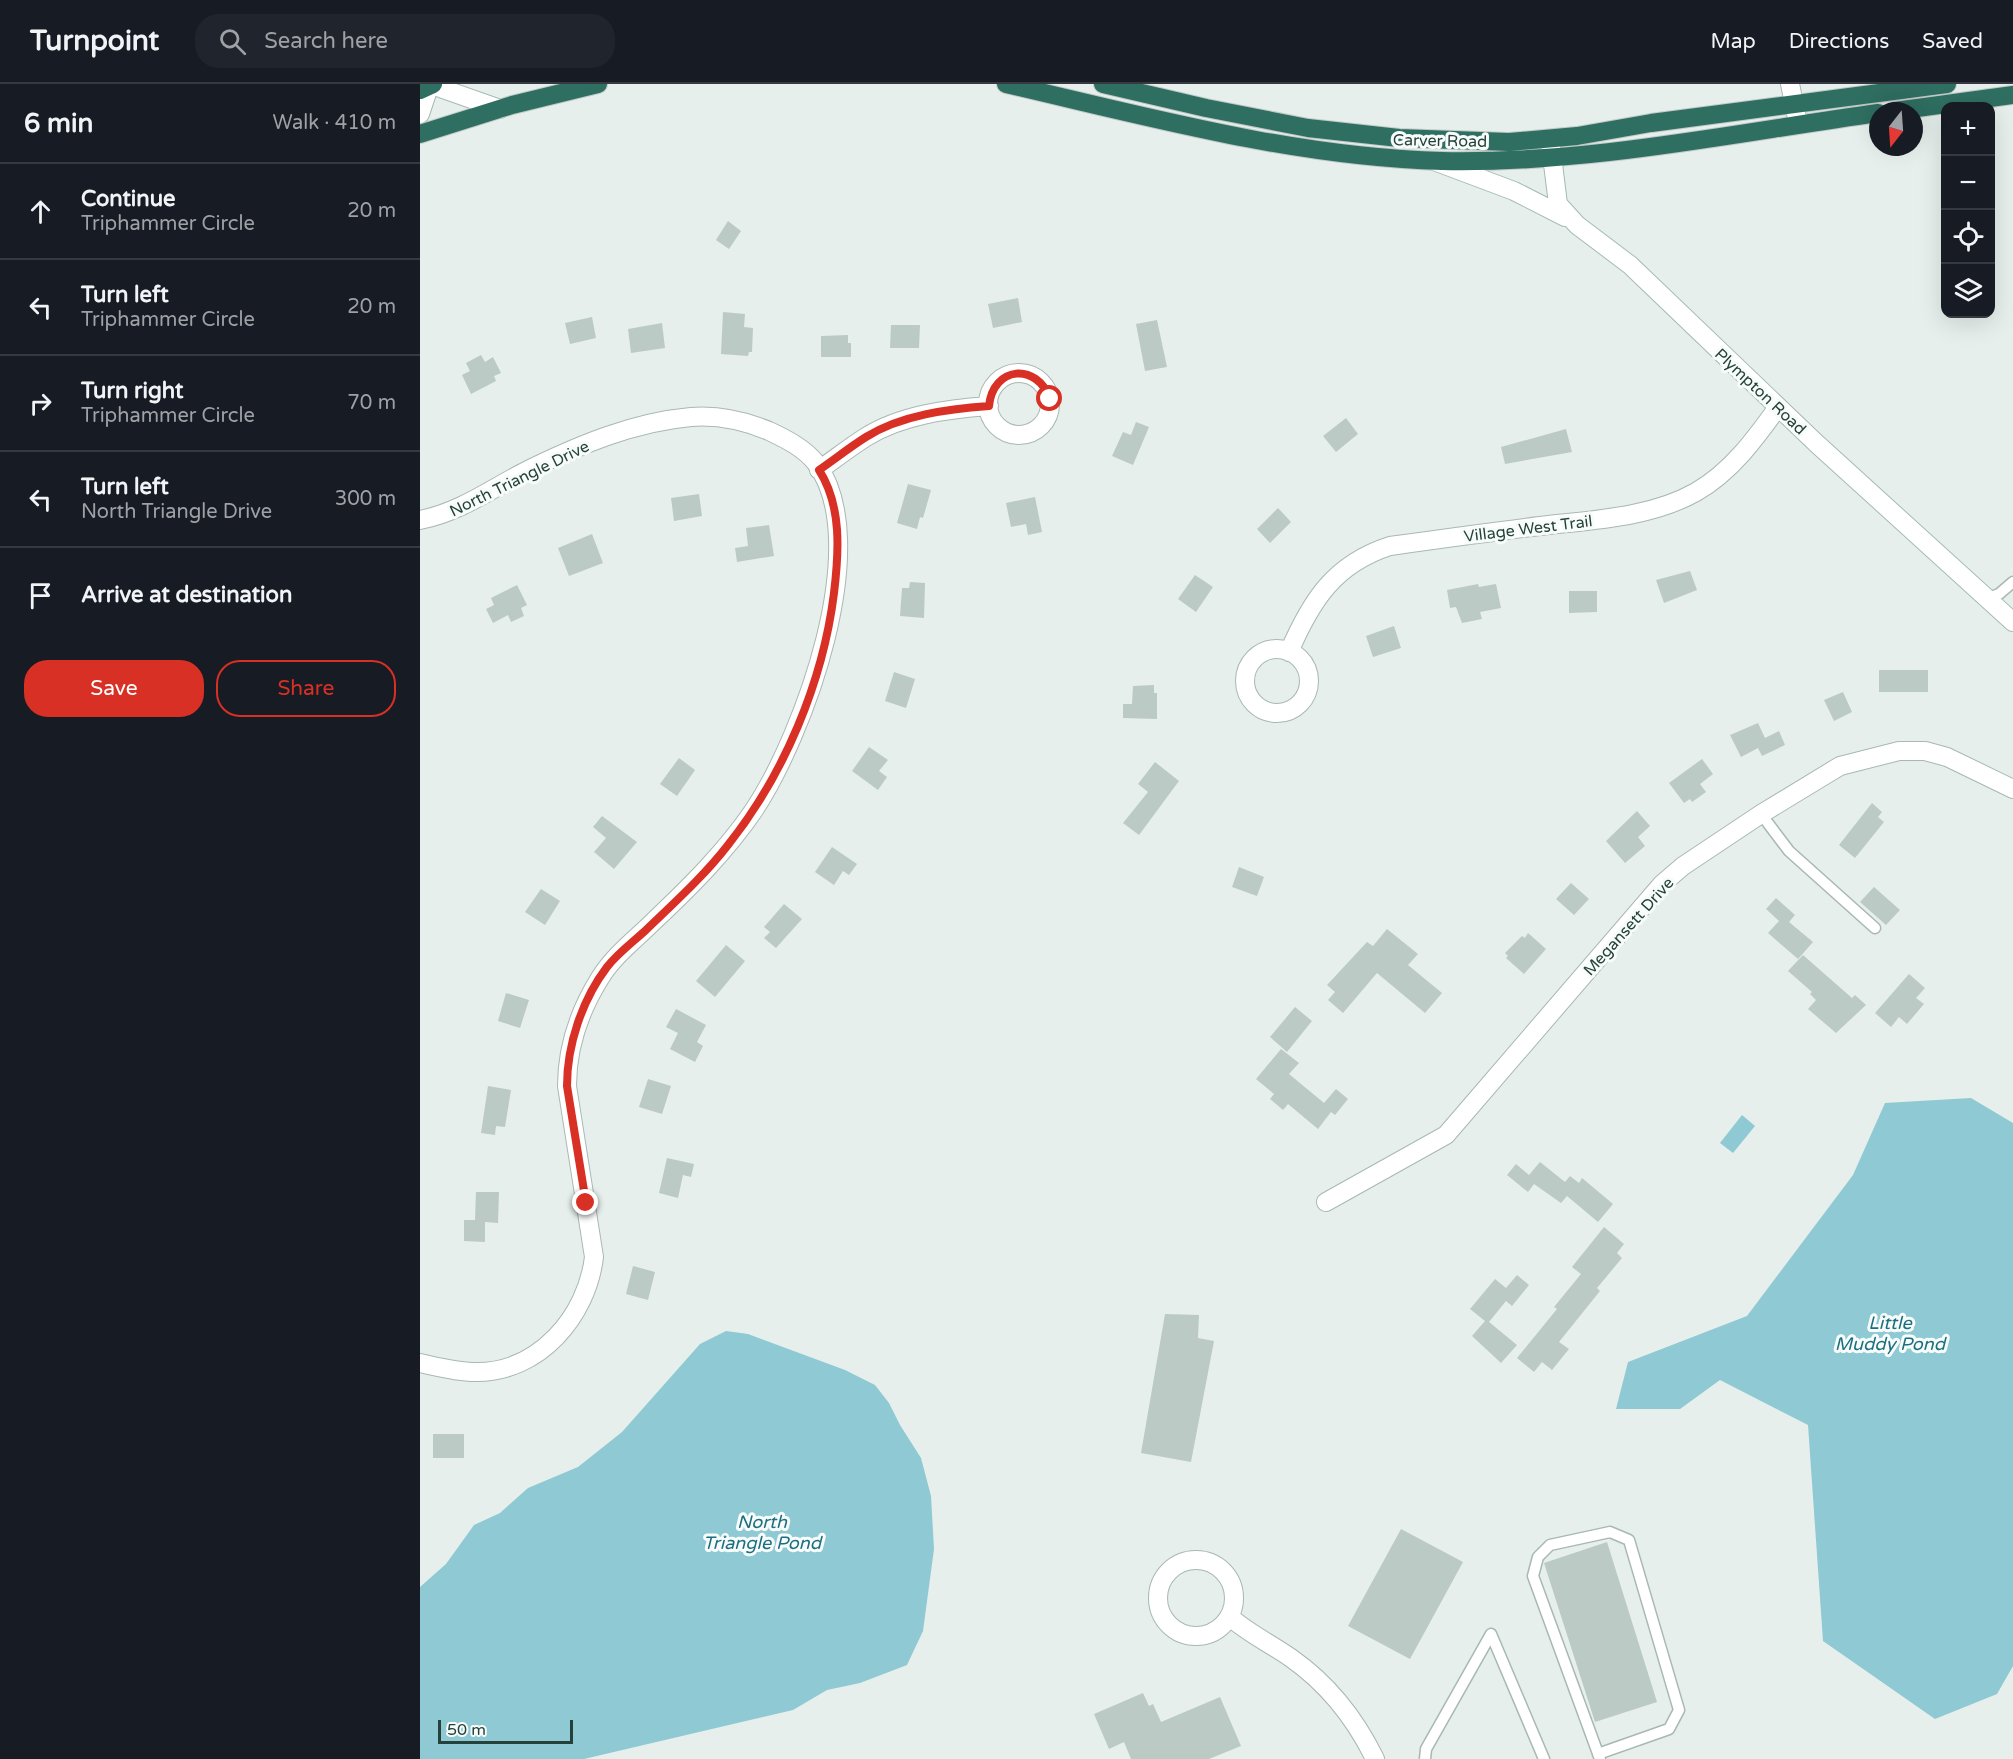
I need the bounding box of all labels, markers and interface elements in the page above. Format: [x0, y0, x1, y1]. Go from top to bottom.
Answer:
search box [195, 14, 615, 68]
text: Turnpoint [30, 24, 159, 58]
icon: search [216, 25, 249, 58]
text: Search here [264, 28, 388, 54]
text: Map [1710, 29, 1756, 54]
text: Directions [1789, 29, 1889, 54]
text: Saved [1922, 29, 1983, 54]
north arrow [1869, 102, 1923, 156]
map controls [1941, 102, 1995, 318]
button: + [1941, 102, 1995, 156]
text: 6 min [24, 108, 93, 139]
text: Walk · 410 m [273, 111, 396, 135]
street label: Carver Road [1393, 130, 1487, 152]
button: − [1941, 156, 1995, 210]
text: Continue [81, 186, 176, 212]
icon: ahead [24, 195, 57, 228]
text: 20 m [347, 199, 396, 223]
button: locate [1941, 210, 1995, 264]
text: Triphammer Circle [81, 212, 255, 236]
button: layers [1941, 264, 1995, 318]
text: Turn left [81, 282, 169, 308]
icon: left [24, 291, 57, 324]
text: 20 m [347, 295, 396, 319]
text: Triphammer Circle [81, 308, 255, 332]
street label: Plympton Road [1710, 344, 1810, 439]
text: Turn right [81, 378, 183, 404]
route start [1036, 385, 1062, 411]
icon: right [24, 387, 57, 420]
text: 70 m [347, 391, 396, 415]
text: Triphammer Circle [81, 404, 255, 428]
street label: North Triangle Drive [446, 436, 593, 521]
text: Turn left [81, 474, 169, 500]
icon: left [24, 483, 57, 516]
text: 300 m [335, 487, 396, 511]
text: North Triangle Drive [81, 500, 272, 524]
street label: Village West Trail [1463, 511, 1594, 547]
icon: arrive [24, 579, 57, 612]
text: Arrive at destination [81, 582, 292, 608]
button: Save [24, 660, 204, 717]
button: Share [216, 660, 396, 717]
street label: Megansett Drive [1579, 873, 1678, 980]
route end [572, 1189, 598, 1215]
water label: Little Muddy Pond [1835, 1312, 1948, 1355]
water label: North Triangle Pond [703, 1511, 824, 1554]
scale bar [438, 1717, 573, 1744]
text: 50 m [447, 1720, 486, 1740]

